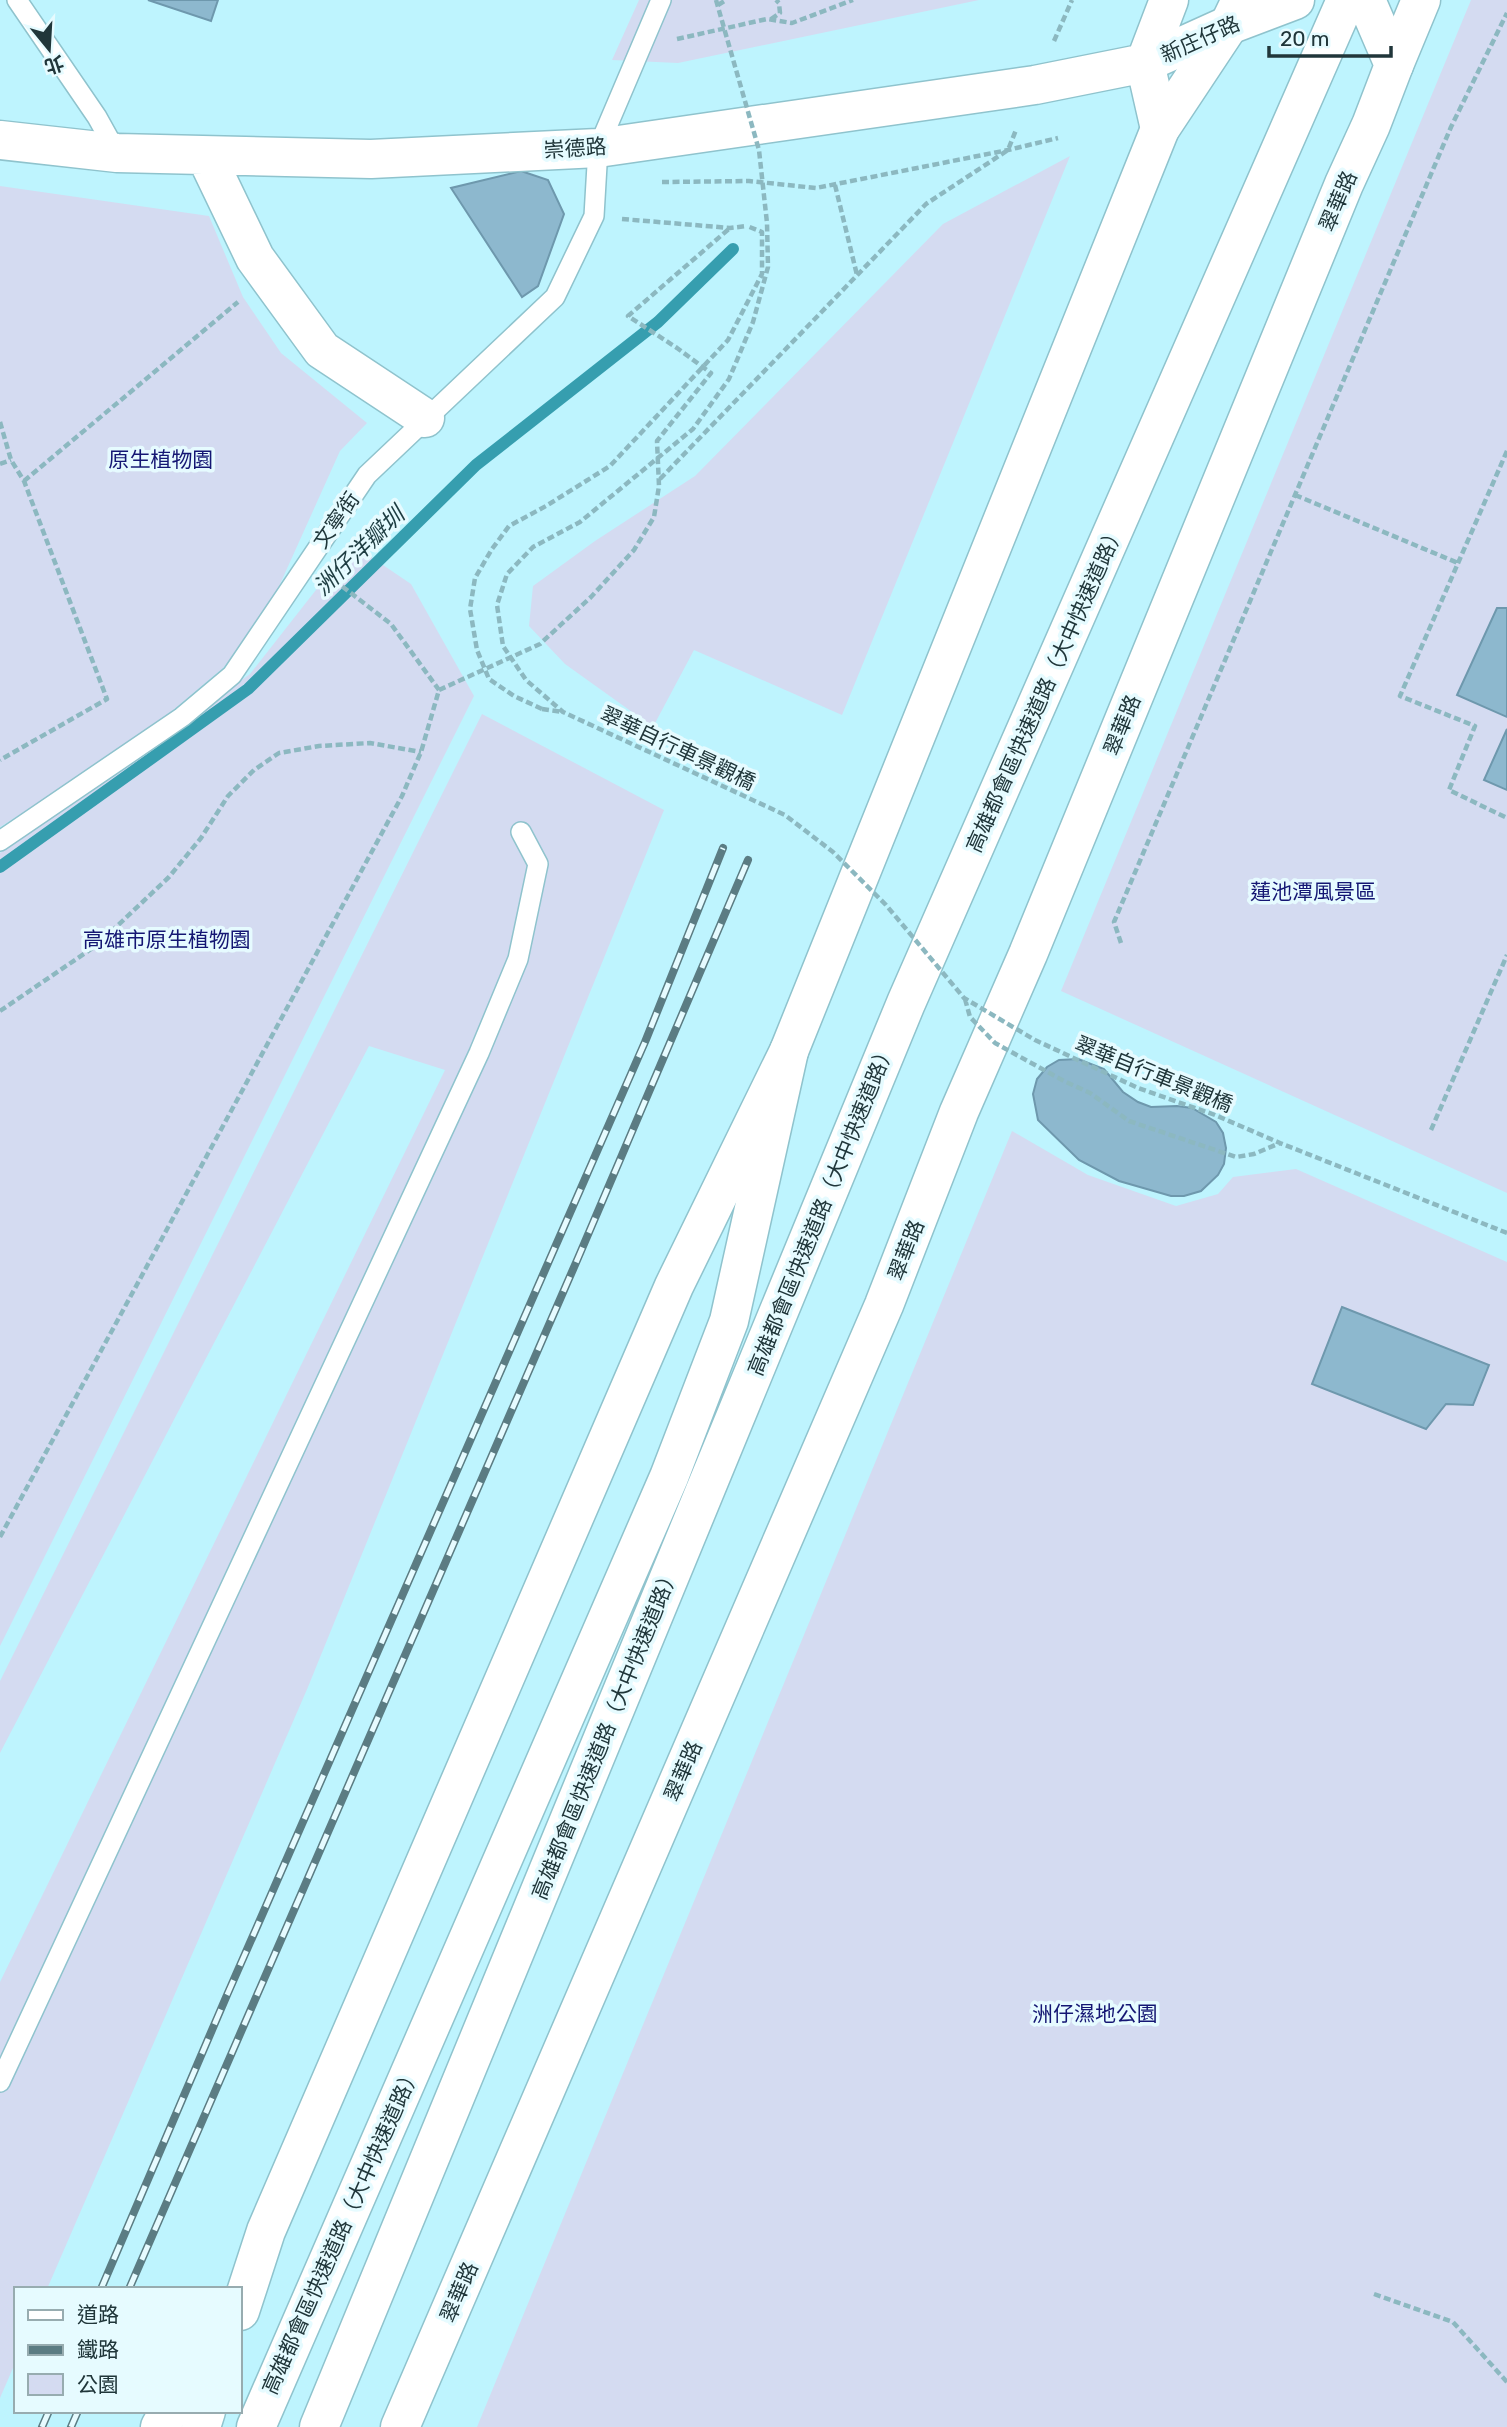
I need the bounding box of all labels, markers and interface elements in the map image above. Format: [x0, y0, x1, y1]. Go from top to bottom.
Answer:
street label: 新庄仔路 [1157, 10, 1243, 68]
north arrow [14, 14, 84, 84]
scale bar [1269, 14, 1392, 58]
text: 20 m [1280, 26, 1329, 51]
text: 北 [42, 51, 67, 79]
street label: 崇德路 [543, 133, 607, 163]
street label: 翠華路 [1314, 167, 1362, 235]
park label: 原生植物園 [109, 447, 214, 472]
street label: 文寧街 [308, 487, 364, 553]
water label: 洲仔洋瓣圳 [308, 499, 412, 601]
street label: 高雄都會區快速道路（大中快速道路） [961, 520, 1129, 856]
street label: 翠華路 [1099, 691, 1145, 759]
street label: 翠華自行車景觀橋 [597, 701, 759, 795]
park label: 蓮池潭風景區 [1250, 879, 1376, 904]
park label: 高雄市原生植物園 [83, 927, 251, 952]
street label: 翠華自行車景觀橋 [1071, 1031, 1237, 1117]
street label: 高雄都會區快速道路（大中快速道路） [743, 1039, 899, 1379]
street label: 翠華路 [883, 1216, 929, 1284]
street label: 高雄都會區快速道路（大中快速道路） [527, 1563, 683, 1903]
street label: 翠華路 [659, 1737, 707, 1805]
park label: 洲仔濕地公園 [1032, 2001, 1158, 2026]
street label: 高雄都會區快速道路（大中快速道路） [257, 2062, 425, 2398]
street label: 翠華路 [435, 2258, 483, 2326]
legend [14, 2287, 242, 2413]
text: 道路 [77, 2302, 119, 2327]
text: 鐵路 [77, 2337, 119, 2362]
text: 公園 [77, 2372, 119, 2397]

